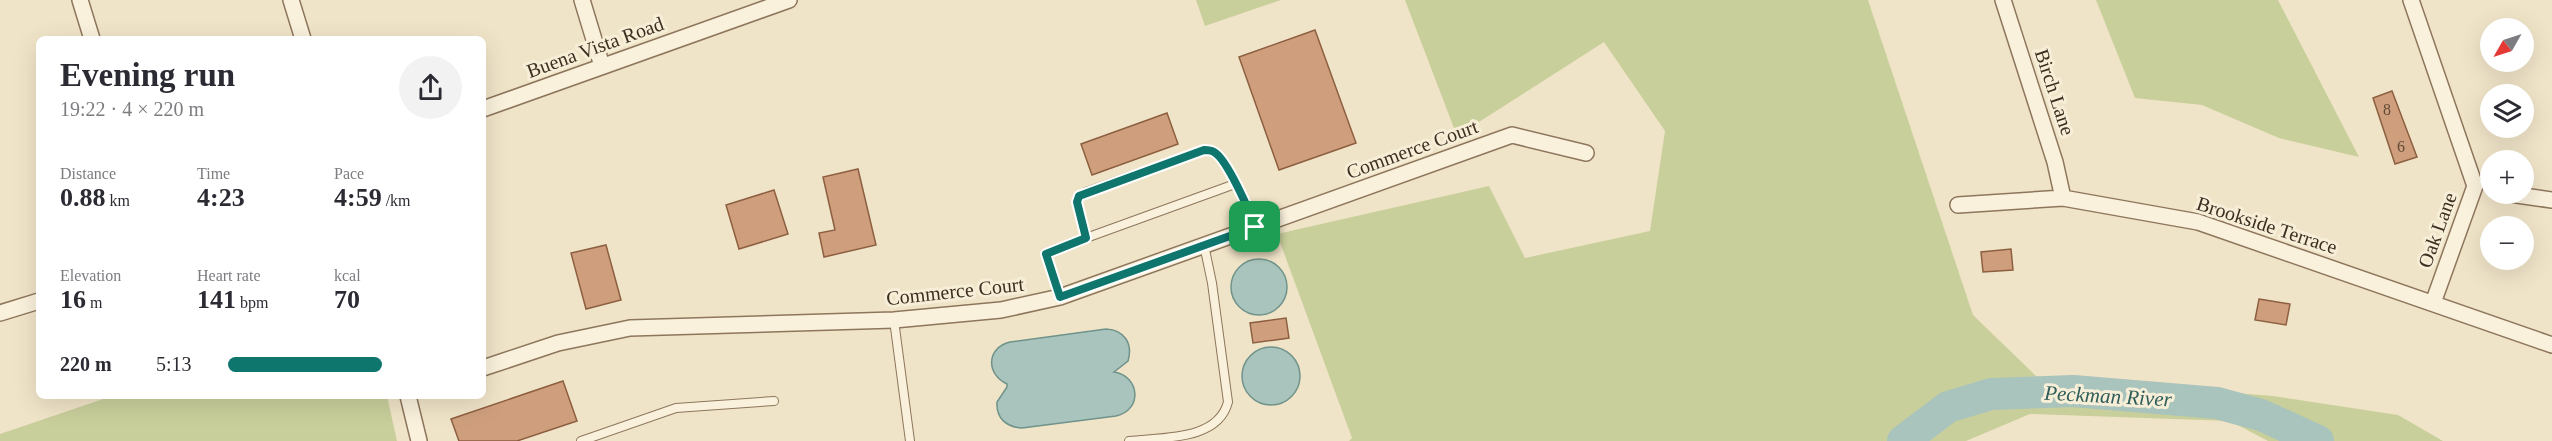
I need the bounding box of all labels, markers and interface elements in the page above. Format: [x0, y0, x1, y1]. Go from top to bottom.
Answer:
street label: Buena Vista Road [524, 12, 666, 82]
north arrow [2480, 18, 2534, 72]
map controls [2480, 18, 2534, 270]
street label: Birch Lane [2031, 46, 2079, 138]
button: share [399, 56, 462, 119]
text: Evening run [60, 57, 235, 93]
button: layers [2480, 84, 2534, 138]
text: 19:22 · 4 × 220 m [60, 98, 204, 120]
house number: 8 [2383, 101, 2391, 118]
street label: Commerce Court [1343, 115, 1481, 183]
house number: 6 [2397, 138, 2405, 155]
button: + [2480, 150, 2534, 204]
text: Distance [60, 165, 116, 182]
text: Time [197, 165, 230, 182]
text: Pace [334, 165, 364, 182]
text: 0.88 [60, 183, 106, 212]
text: 4:23 [197, 183, 245, 212]
text: 4:59 [334, 183, 382, 212]
street label: Oak Lane [2413, 189, 2461, 271]
text: km [106, 192, 130, 209]
text: /km [382, 192, 411, 209]
street label: Brookside Terrace [2194, 192, 2340, 258]
pin [1229, 201, 1280, 252]
icon: arrive [1238, 210, 1271, 243]
button: − [2480, 216, 2534, 270]
text: Elevation [60, 267, 121, 284]
text: Heart rate [197, 267, 261, 284]
text: kcal [334, 267, 361, 284]
street label: Commerce Court [885, 273, 1025, 309]
text: 16 [60, 285, 86, 314]
text: 141 [197, 285, 236, 314]
text: 70 [334, 285, 360, 314]
text: m [86, 294, 102, 311]
text: bpm [236, 294, 268, 311]
text: 220 m [60, 353, 112, 375]
text: 5:13 [156, 353, 192, 375]
water label: Peckman River [2043, 381, 2173, 411]

